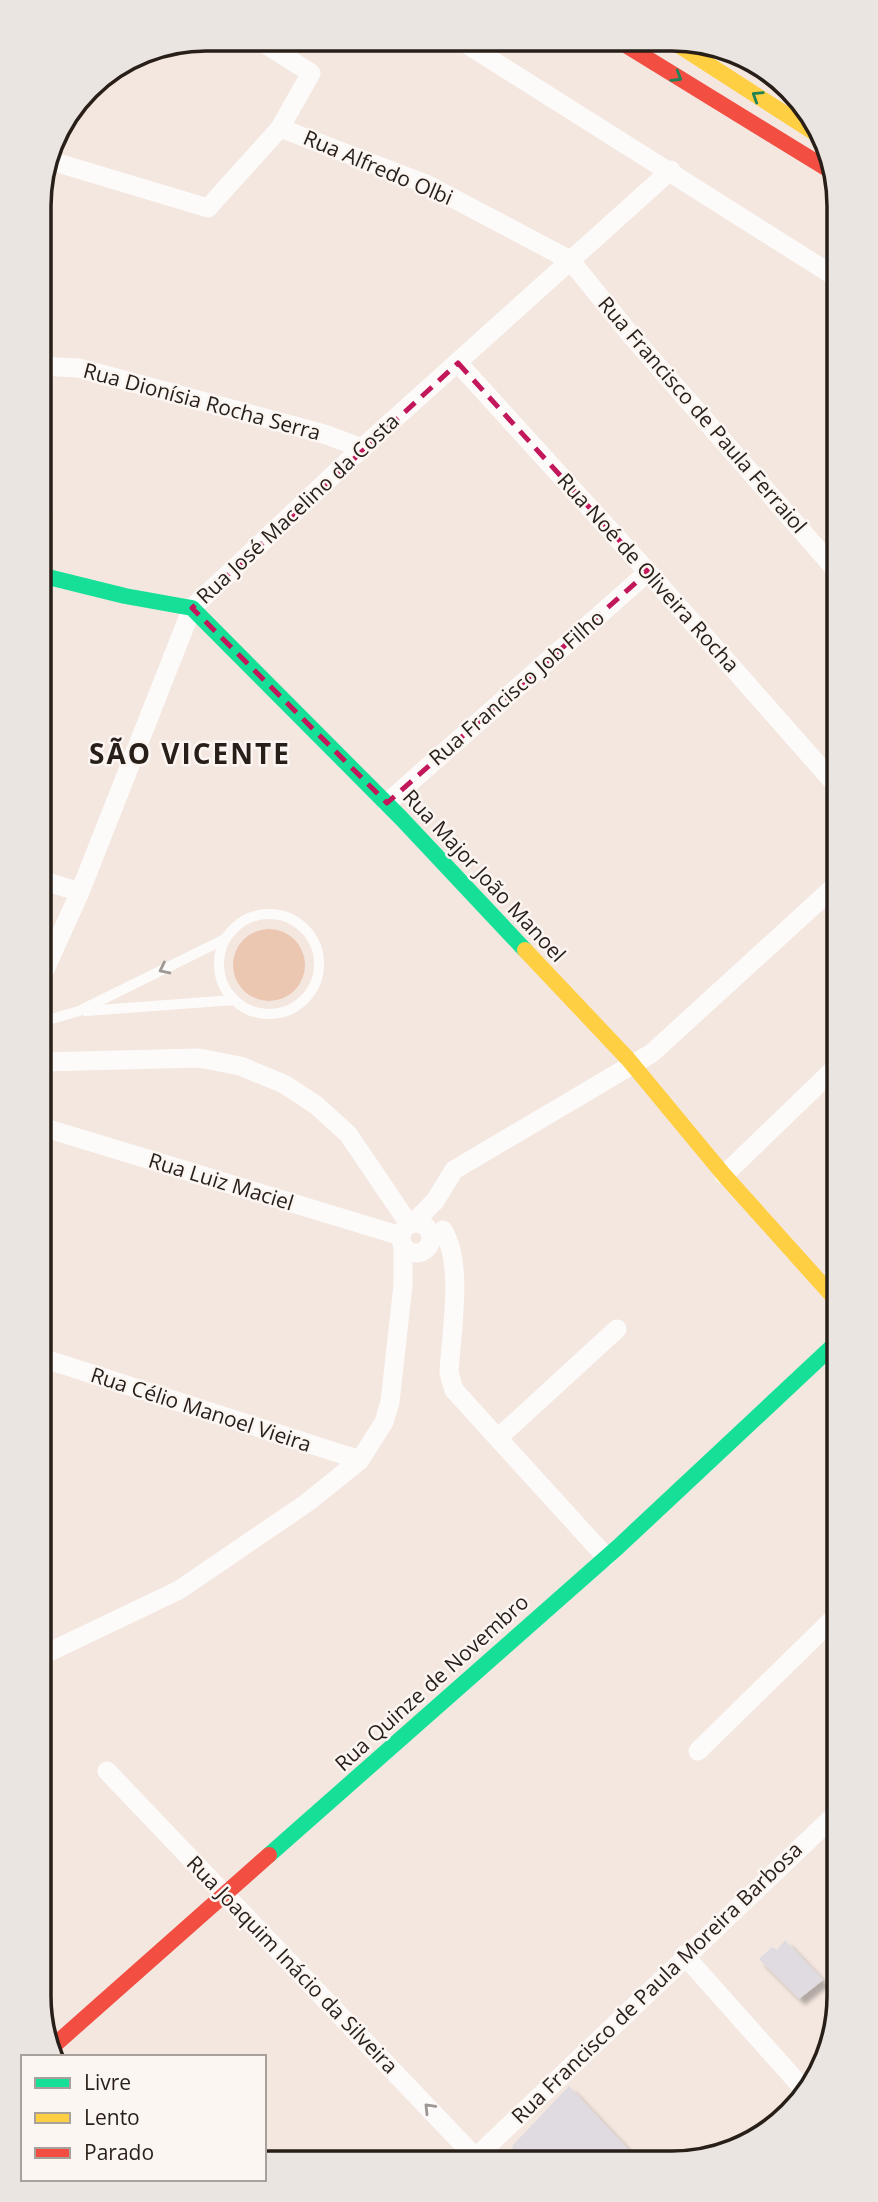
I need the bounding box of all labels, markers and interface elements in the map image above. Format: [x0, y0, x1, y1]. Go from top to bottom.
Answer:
one-way arrow [670, 68, 683, 81]
one-way arrow [752, 92, 765, 105]
street label: Rua Alfredo Olbi [299, 123, 457, 211]
street label: Rua Francisco de Paula Ferraiol [592, 290, 813, 539]
street label: Rua Dionísia Rocha Serra [81, 356, 324, 446]
street label: Rua José Macelino da Costa [190, 407, 405, 610]
street label: Rua Noé de Oliveira Rocha [552, 467, 746, 678]
street label: Rua Francisco Job Filho [423, 603, 610, 771]
district label: SÃO VICENTE [89, 734, 291, 772]
street label: Rua Major João Manoel [397, 783, 572, 968]
one-way arrow [159, 961, 171, 975]
street label: Rua Luiz Maciel [145, 1146, 297, 1216]
street label: Rua Célio Manoel Vieira [87, 1360, 315, 1458]
street label: Rua Quinze de Novembro [328, 1588, 534, 1777]
street label: Rua Francisco de Paula Moreira Barbosa [505, 1835, 808, 2129]
street label: Rua Joaquim Inácio da Silveira [181, 1849, 404, 2079]
legend [21, 2055, 266, 2181]
text: Livre [84, 2068, 131, 2096]
text: Lento [84, 2103, 140, 2131]
one-way arrow [424, 2103, 437, 2116]
text: Parado [84, 2138, 154, 2166]

